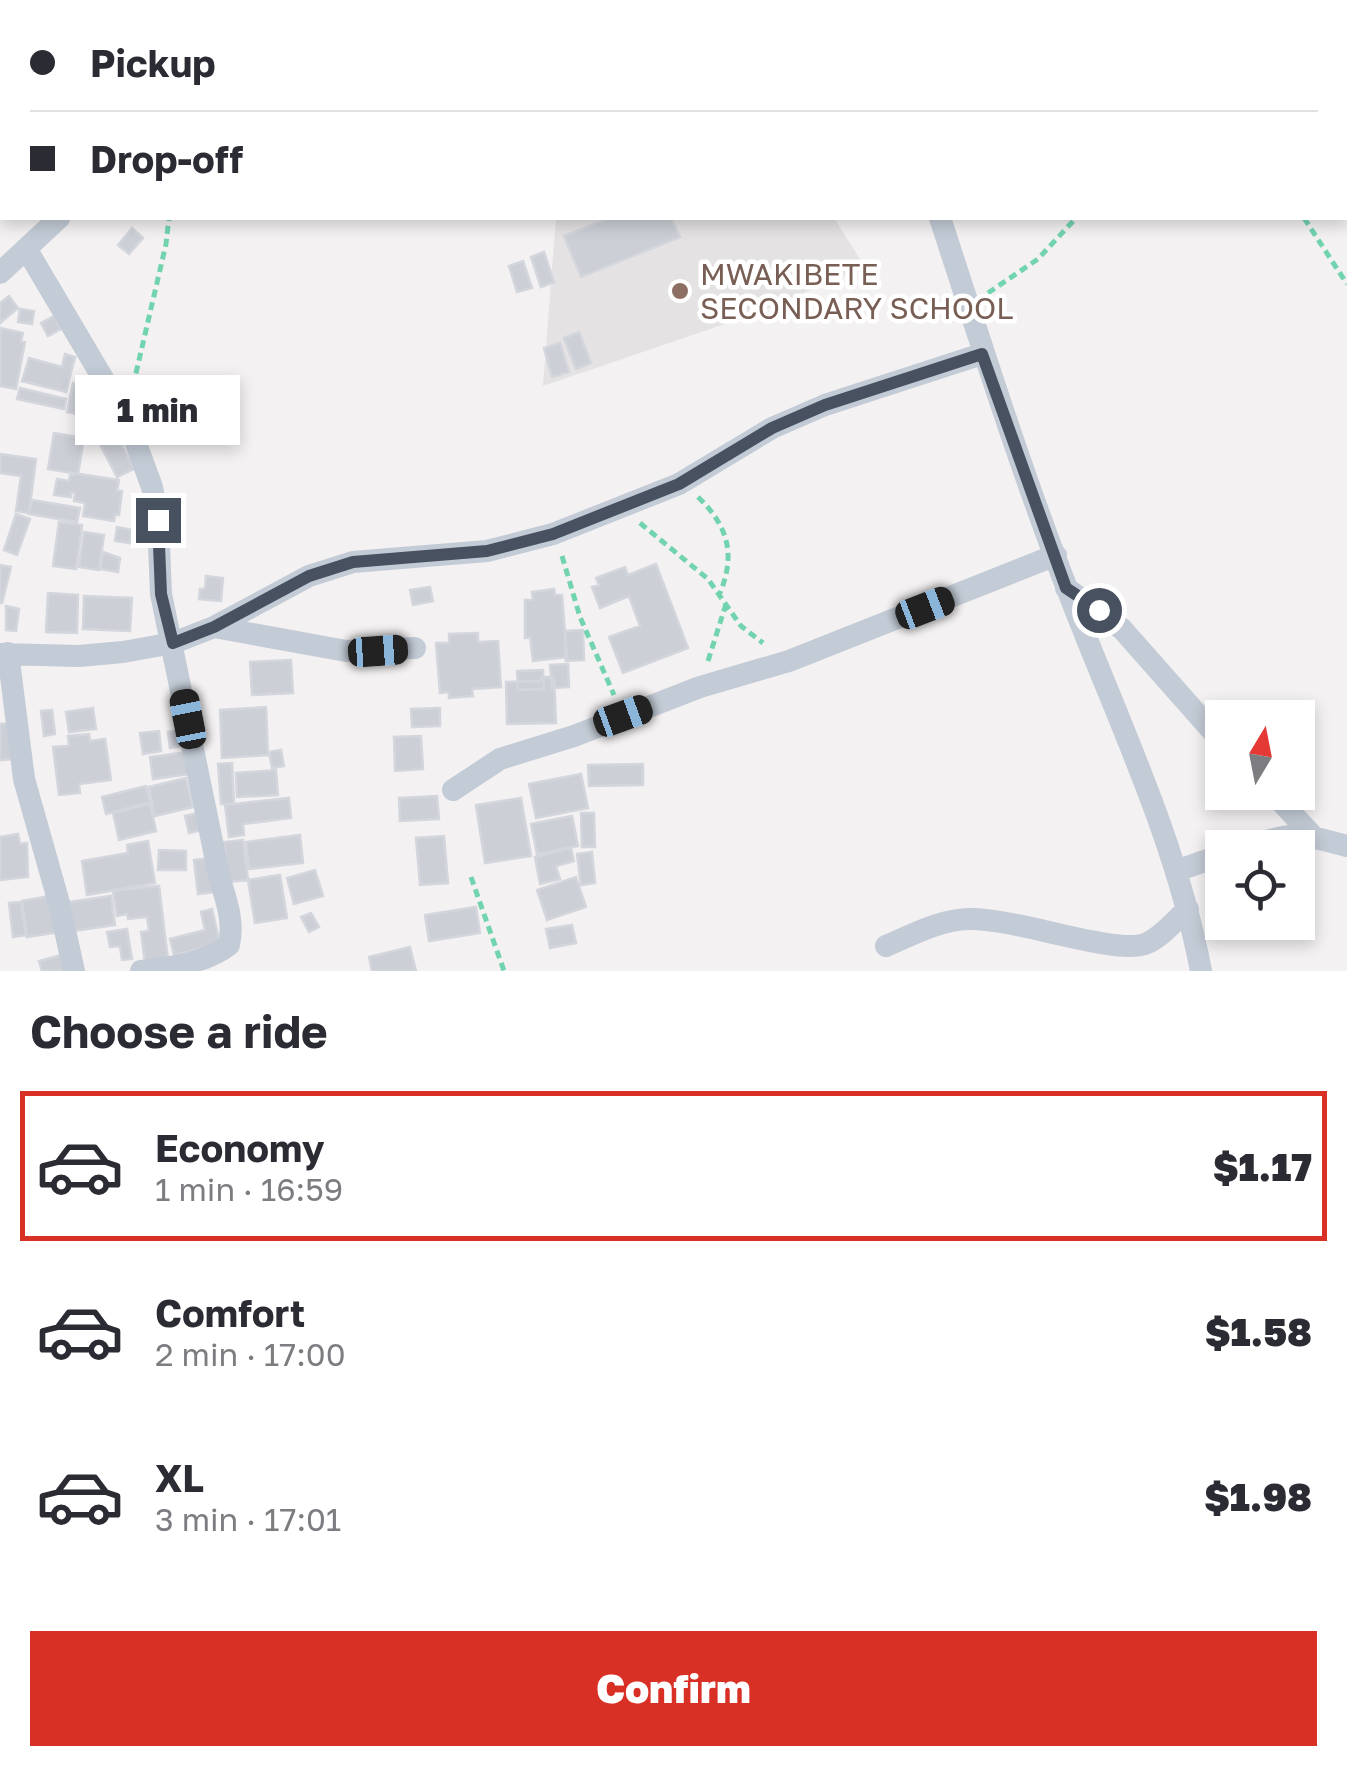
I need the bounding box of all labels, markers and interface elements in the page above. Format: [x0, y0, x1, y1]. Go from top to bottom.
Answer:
text: Pickup [90, 40, 216, 85]
text: Drop-off [90, 136, 243, 181]
place label: MWAKIBETE SECONDARY SCHOOL [700, 256, 1013, 326]
marker: MWAKIBETE SECONDARY SCHOOL [669, 280, 691, 302]
callout: 1 min [76, 375, 240, 445]
text: 1 min [117, 391, 198, 429]
route end [136, 498, 181, 543]
car [892, 583, 958, 633]
route start [1077, 588, 1122, 633]
car [347, 634, 409, 668]
car [168, 687, 208, 751]
car [590, 692, 656, 740]
north arrow [1205, 700, 1315, 810]
map controls [1205, 700, 1315, 940]
button: locate [1205, 830, 1315, 940]
text: Choose a ride [30, 1004, 328, 1058]
icon: car [35, 1121, 125, 1211]
text: Economy [155, 1125, 324, 1170]
text: $1.17 [1213, 1144, 1312, 1189]
text: 1 min · 16:59 [155, 1170, 343, 1208]
icon: car [35, 1286, 125, 1376]
text: Comfort [155, 1290, 305, 1335]
text: $1.58 [1205, 1309, 1312, 1354]
text: 2 min · 17:00 [155, 1335, 346, 1373]
icon: car [35, 1451, 125, 1541]
text: XL [155, 1455, 204, 1500]
text: $1.98 [1204, 1474, 1312, 1519]
text: 3 min · 17:01 [155, 1500, 341, 1538]
button: Confirm [30, 1631, 1317, 1746]

